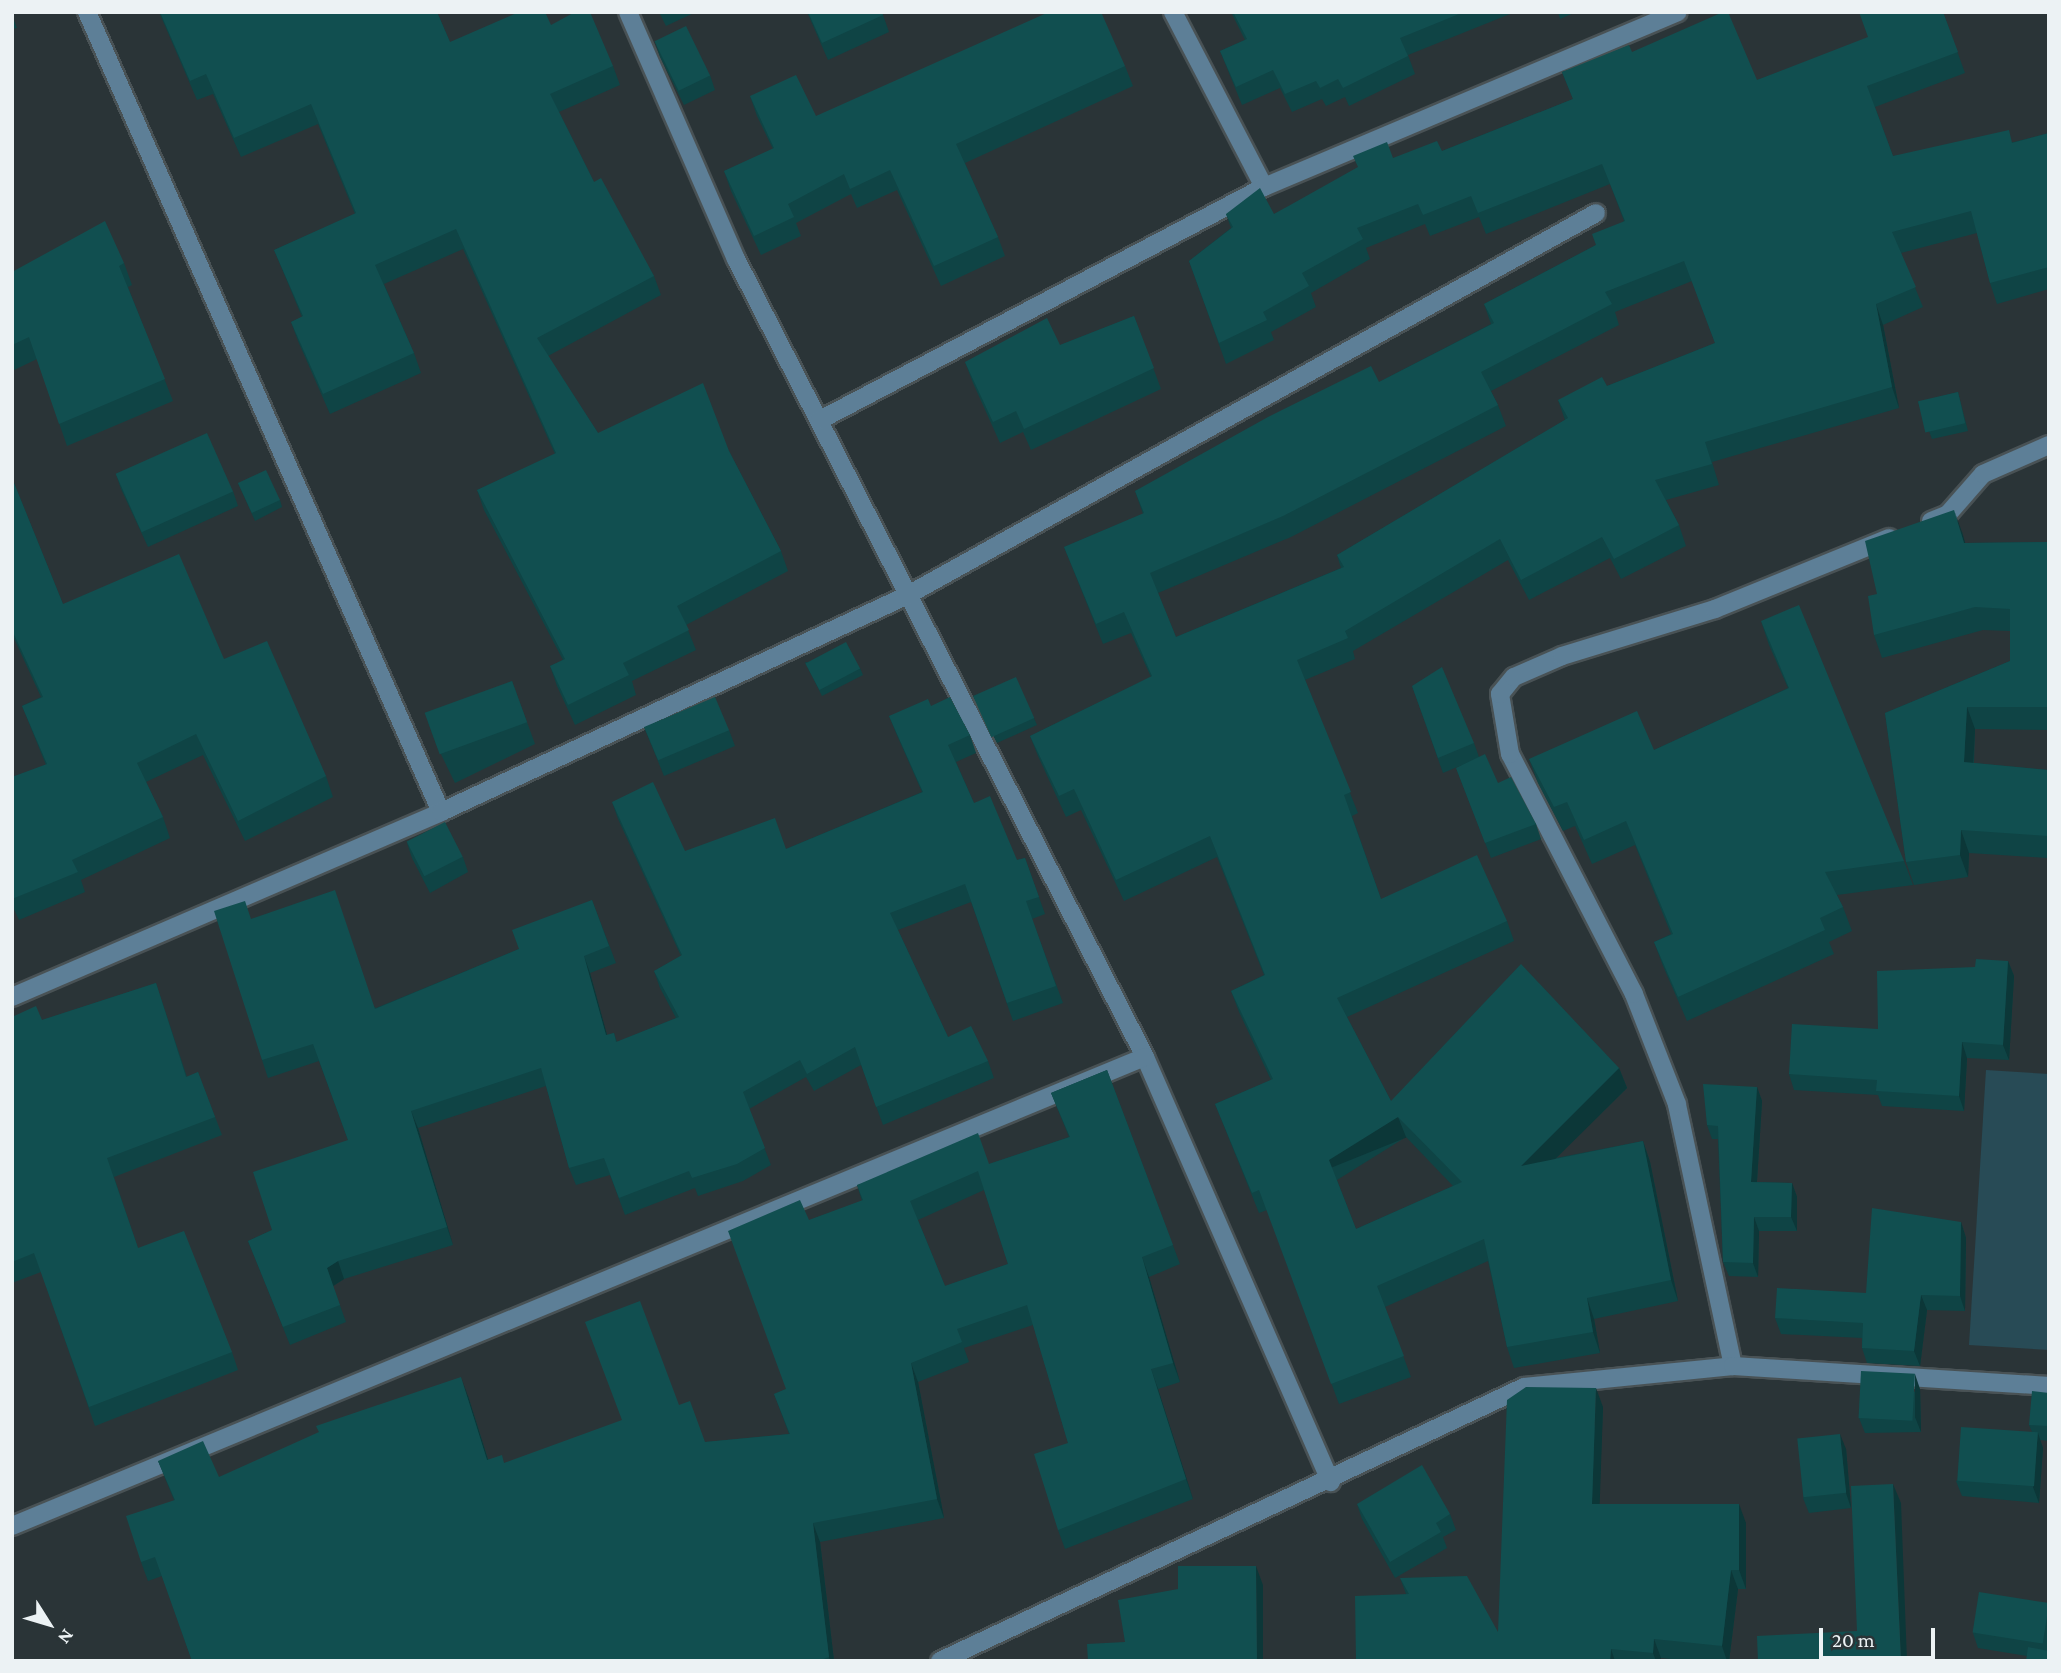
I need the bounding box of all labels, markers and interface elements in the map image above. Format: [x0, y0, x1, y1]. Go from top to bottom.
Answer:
north arrow [14, 1589, 84, 1659]
scale bar [1823, 1614, 1938, 1658]
text: N [54, 1625, 78, 1648]
text: 20 m [1832, 1628, 1875, 1652]

